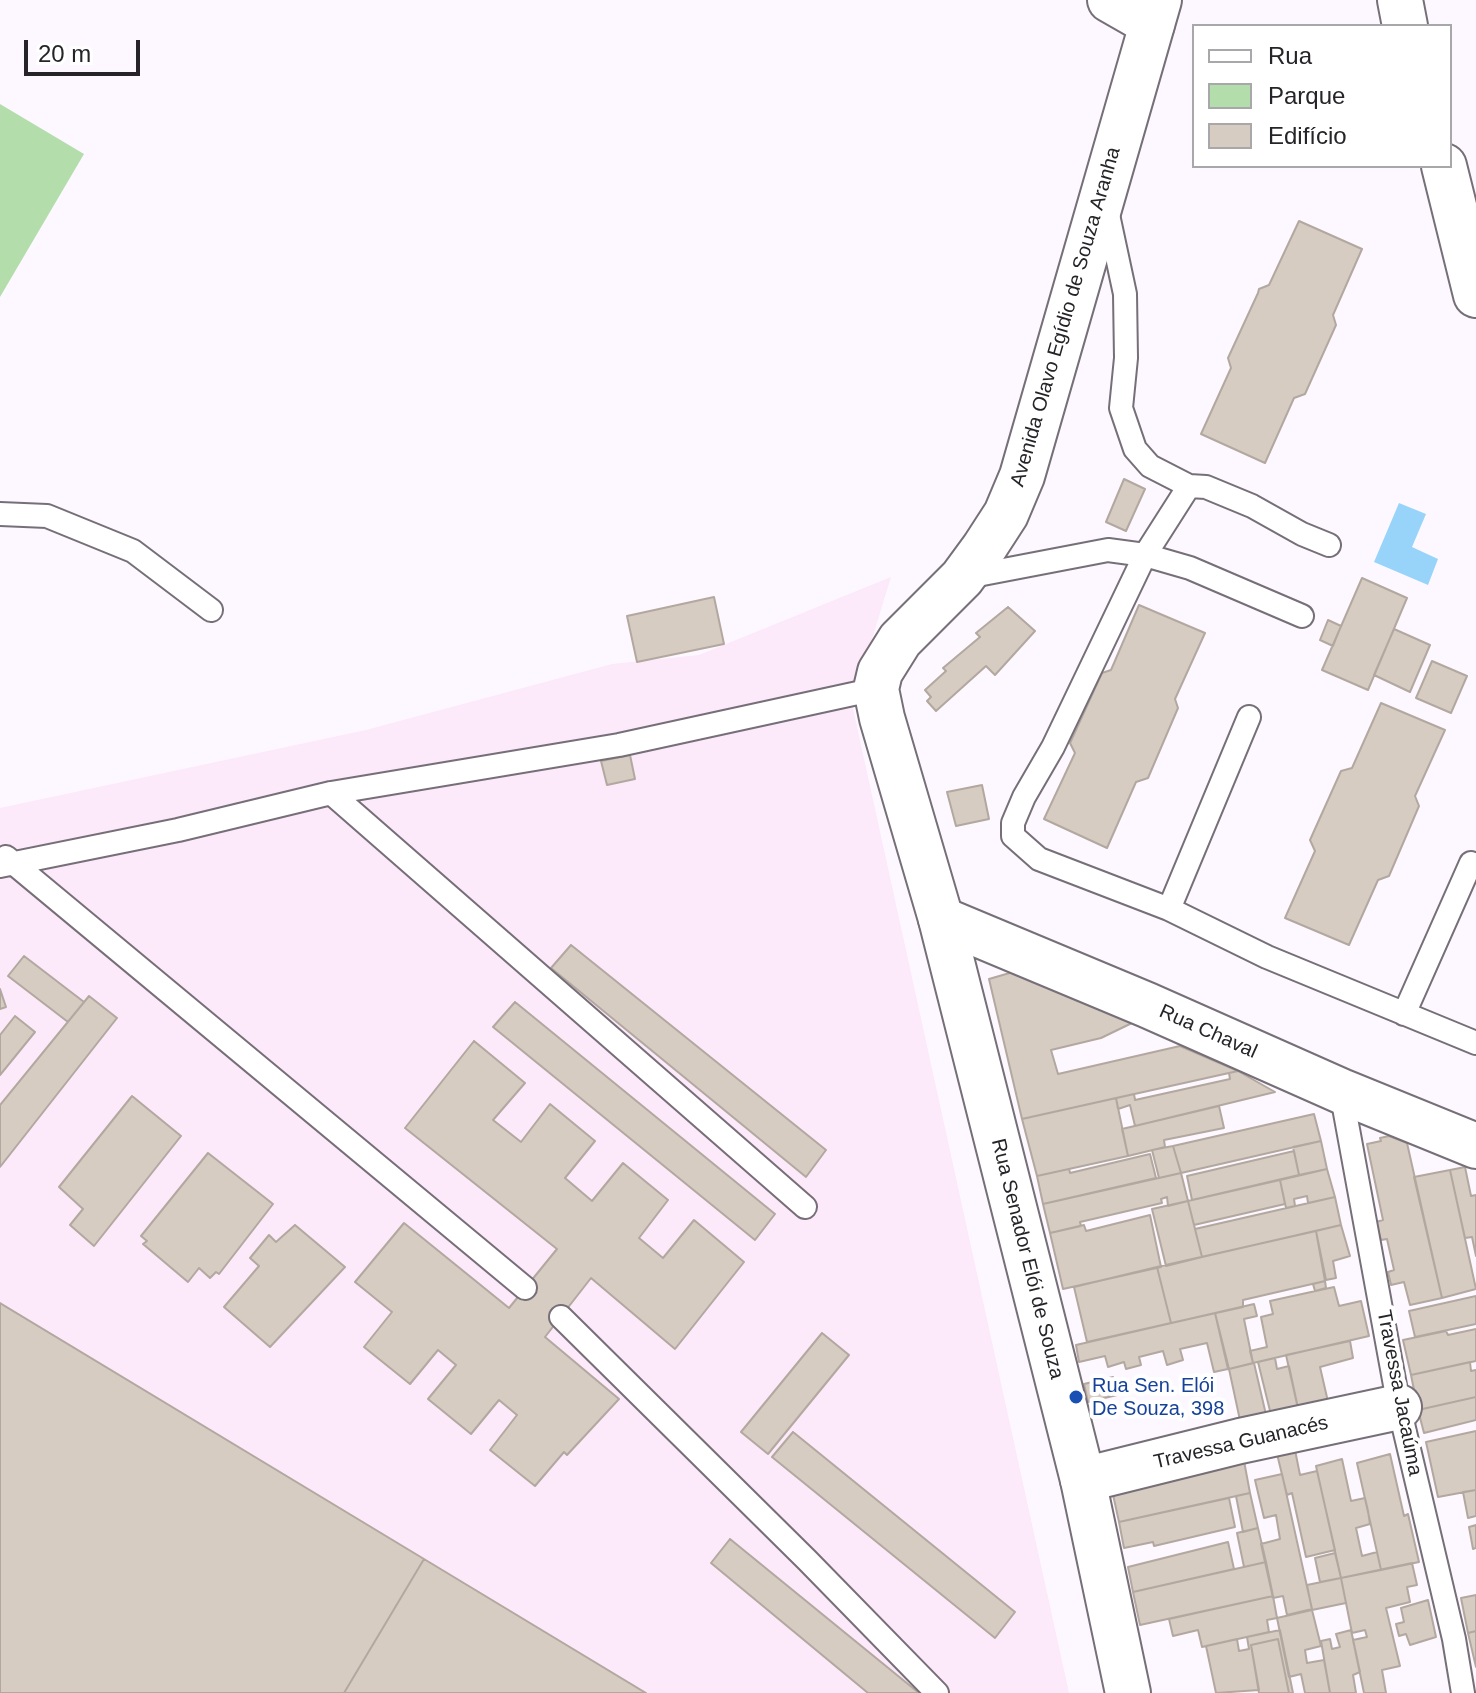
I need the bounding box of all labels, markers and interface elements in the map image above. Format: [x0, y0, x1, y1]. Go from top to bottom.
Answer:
scale bar [28, 24, 144, 74]
legend [1192, 24, 1452, 168]
text: 20 m [38, 40, 91, 67]
text: Rua [1268, 42, 1312, 69]
text: Parque [1268, 82, 1345, 109]
text: Edifício [1268, 122, 1347, 149]
street label: Avenida Olavo Egídio de Souza Aranha [1006, 144, 1126, 490]
street label: Rua Chaval [1155, 1000, 1261, 1064]
street label: Rua Senador Elói de Souza [985, 1136, 1069, 1382]
street label: Travessa Jacaúma [1371, 1308, 1427, 1478]
place label: Rua Sen. Elói De Souza, 398 [1092, 1374, 1224, 1421]
marker: Rua Sen. Elói De Souza, 398 [1067, 1388, 1085, 1406]
street label: Travessa Guanacés [1151, 1411, 1331, 1475]

